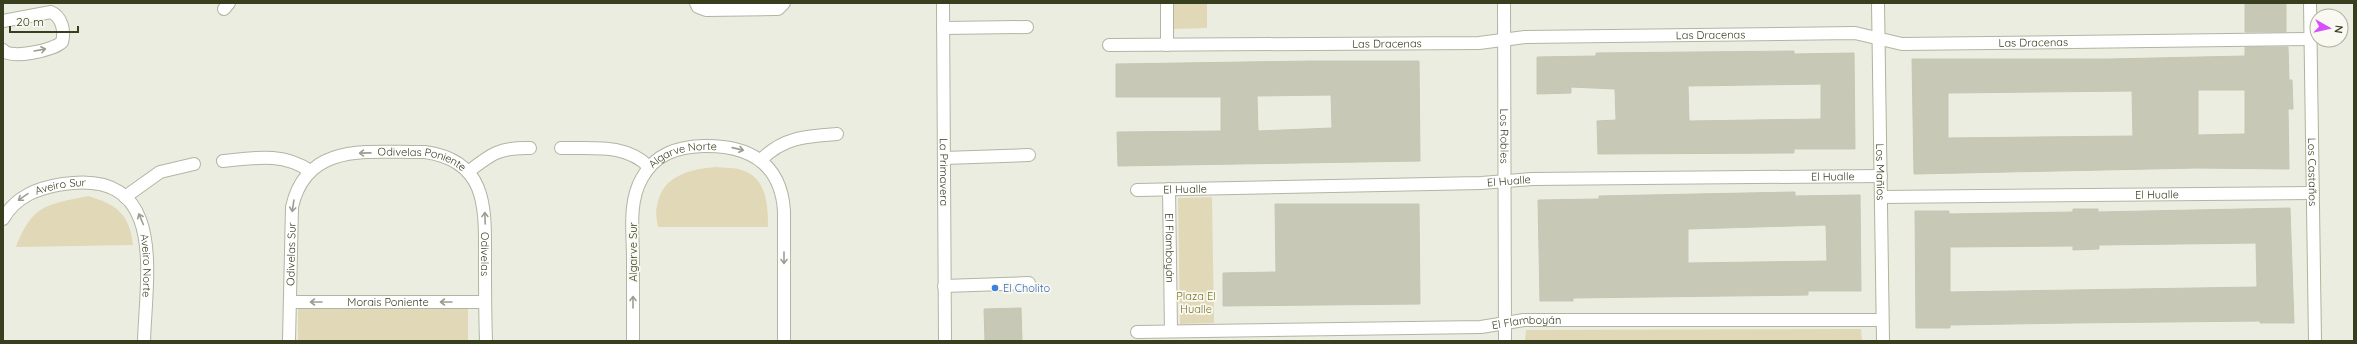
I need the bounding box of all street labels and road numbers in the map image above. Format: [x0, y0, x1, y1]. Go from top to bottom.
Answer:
street label: Las Dracenas [1676, 27, 1745, 42]
street label: Las Dracenas [1998, 35, 2068, 50]
street label: Las Dracenas [1352, 36, 1422, 51]
street label: Los Robles [1497, 108, 1511, 164]
street label: La Primavera [937, 138, 951, 206]
street label: Los Castaños [2305, 138, 2320, 206]
street label: Algarve Norte [645, 139, 717, 171]
street label: Los Mañíos [1873, 143, 1888, 201]
street label: Odivelas Poniente [378, 145, 469, 174]
street label: El Hualle [1811, 169, 1855, 184]
street label: El Hualle [1486, 172, 1531, 190]
street label: Aveiro Sur [33, 175, 87, 198]
street label: El Hualle [1163, 182, 1207, 196]
street label: El Hualle [2135, 187, 2179, 202]
street label: El Flamboyán [1162, 213, 1177, 283]
street label: Odivelas Sur [283, 221, 299, 286]
street label: Algarve Sur [626, 222, 640, 282]
street label: Odivelas [478, 232, 492, 276]
street label: Aveiro Norte [137, 233, 154, 298]
street label: Morais Poniente [347, 295, 429, 309]
street label: El Flamboyán [1491, 312, 1561, 332]

